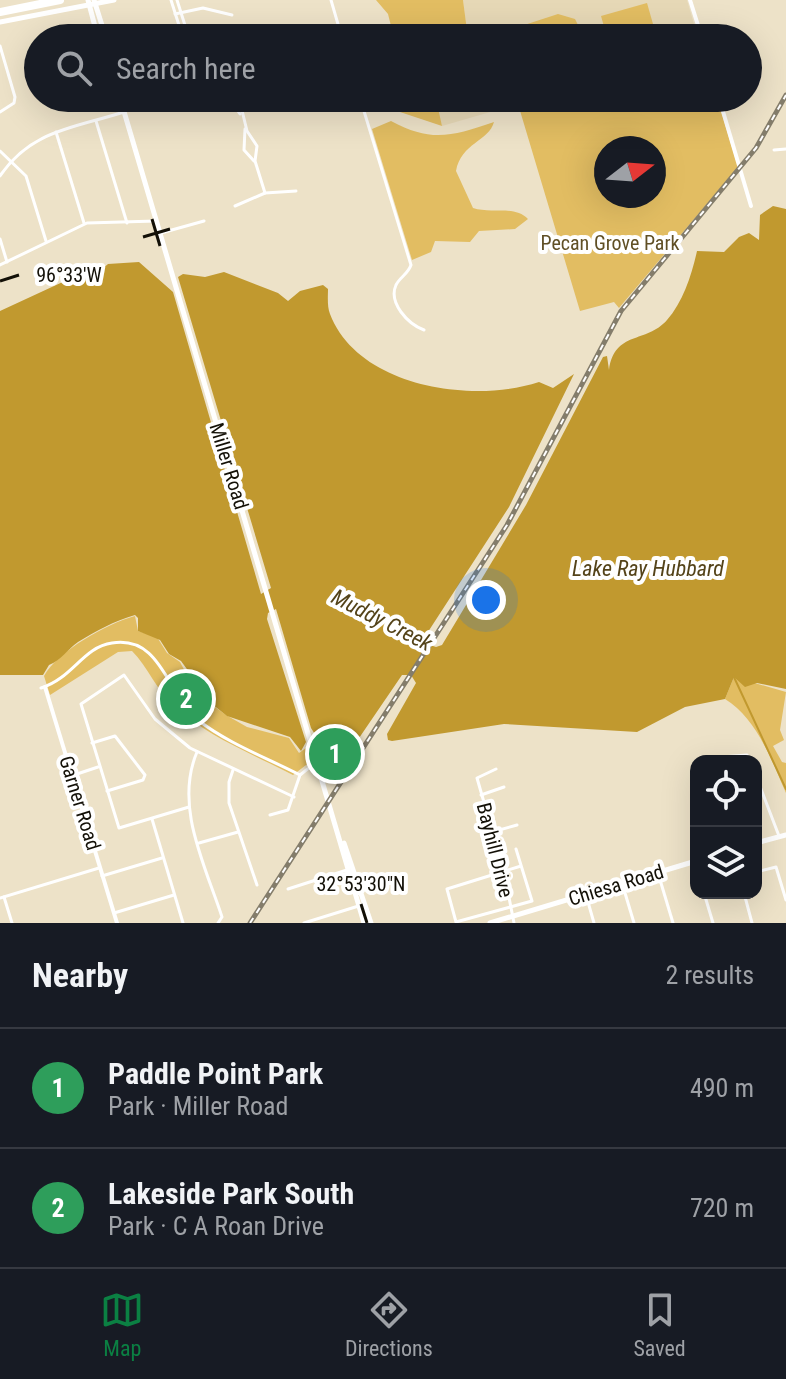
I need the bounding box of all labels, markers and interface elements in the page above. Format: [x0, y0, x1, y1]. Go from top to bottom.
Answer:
search box [24, 24, 762, 112]
icon: search [52, 46, 96, 90]
text: Search here [116, 51, 256, 86]
north arrow [594, 136, 666, 208]
park label: Pecan Grove Park [540, 231, 680, 255]
text: 96°33'W [36, 263, 102, 287]
street label: Miller Road [205, 420, 253, 512]
water label: Lake Ray Hubbard [572, 556, 724, 581]
your location [466, 580, 506, 620]
water label: Muddy Creek [328, 584, 437, 656]
pin: 2 [160, 669, 212, 729]
pin: 1 [309, 724, 361, 784]
street label: Garner Road [54, 753, 106, 853]
map controls [690, 755, 762, 899]
button: locate [690, 755, 762, 827]
street label: Bayhill Drive [472, 800, 518, 900]
button: layers [690, 827, 762, 899]
street label: Chiesa Road [565, 859, 667, 911]
text: 32°53'30"N [316, 872, 406, 896]
text: Nearby [32, 955, 128, 995]
text: 2 results [665, 960, 754, 990]
text: Paddle Point Park [108, 1056, 323, 1091]
text: 1 [51, 1073, 65, 1103]
text: 490 m [690, 1073, 754, 1103]
text: Park · Miller Road [108, 1091, 288, 1121]
text: Lakeside Park South [108, 1176, 354, 1211]
text: 2 [51, 1193, 65, 1223]
text: 720 m [690, 1193, 754, 1223]
text: Park · C A Roan Drive [108, 1211, 324, 1241]
tab: Map [100, 1288, 144, 1361]
tab: Directions [345, 1288, 433, 1361]
tab: Saved [633, 1288, 686, 1361]

